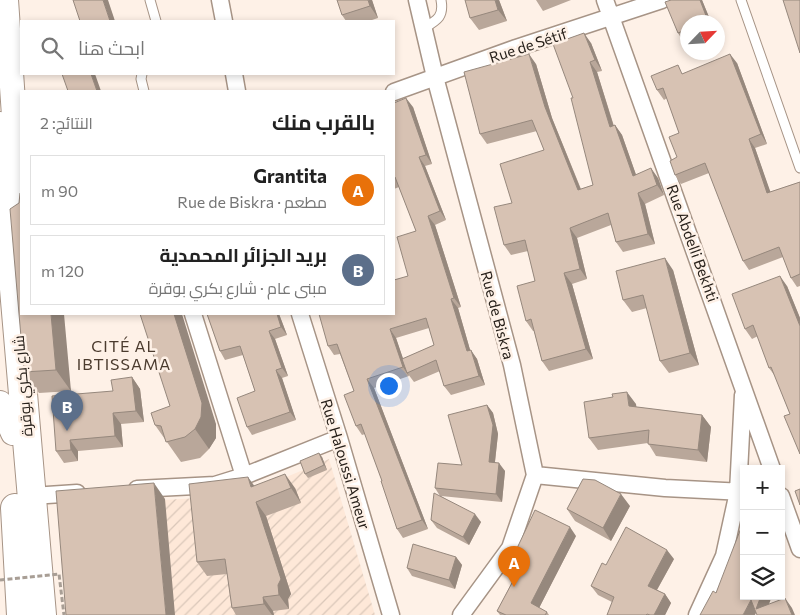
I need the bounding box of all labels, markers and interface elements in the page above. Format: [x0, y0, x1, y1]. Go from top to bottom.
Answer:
north arrow [680, 15, 725, 60]
search box [20, 20, 395, 75]
street label: Rue de Sétif [487, 24, 569, 66]
icon: search [38, 34, 66, 62]
text: ابحث هنا [78, 36, 145, 59]
text: بالقرب منك [272, 109, 375, 134]
text: النتائج: 2 [40, 113, 93, 132]
text: Grantita [253, 164, 327, 187]
text: 90 m [41, 181, 78, 200]
text: A [352, 181, 364, 200]
street label: Rue Abdelli Bekhti [663, 182, 723, 304]
text: مطعم · Rue de Biskra [177, 192, 327, 211]
text: بريد الجزائر المحمدية [159, 243, 327, 266]
text: 120 m [41, 261, 84, 280]
text: B [353, 261, 363, 280]
street label: Rue de Biskra [478, 269, 518, 361]
text: مبنى عام · شارع بكري بوقرة [149, 278, 327, 297]
street label: شارع بكري بوقرة [9, 334, 39, 437]
district label: CITÉ AL IBTISSAMA [77, 336, 171, 373]
your location [376, 373, 402, 399]
pin: B [51, 390, 83, 431]
street label: Rue Haloussi Ameur [318, 397, 374, 531]
map controls [740, 465, 785, 600]
button: + [740, 465, 785, 510]
button: − [740, 510, 785, 555]
pin: A [498, 546, 530, 587]
button: layers [740, 555, 785, 600]

